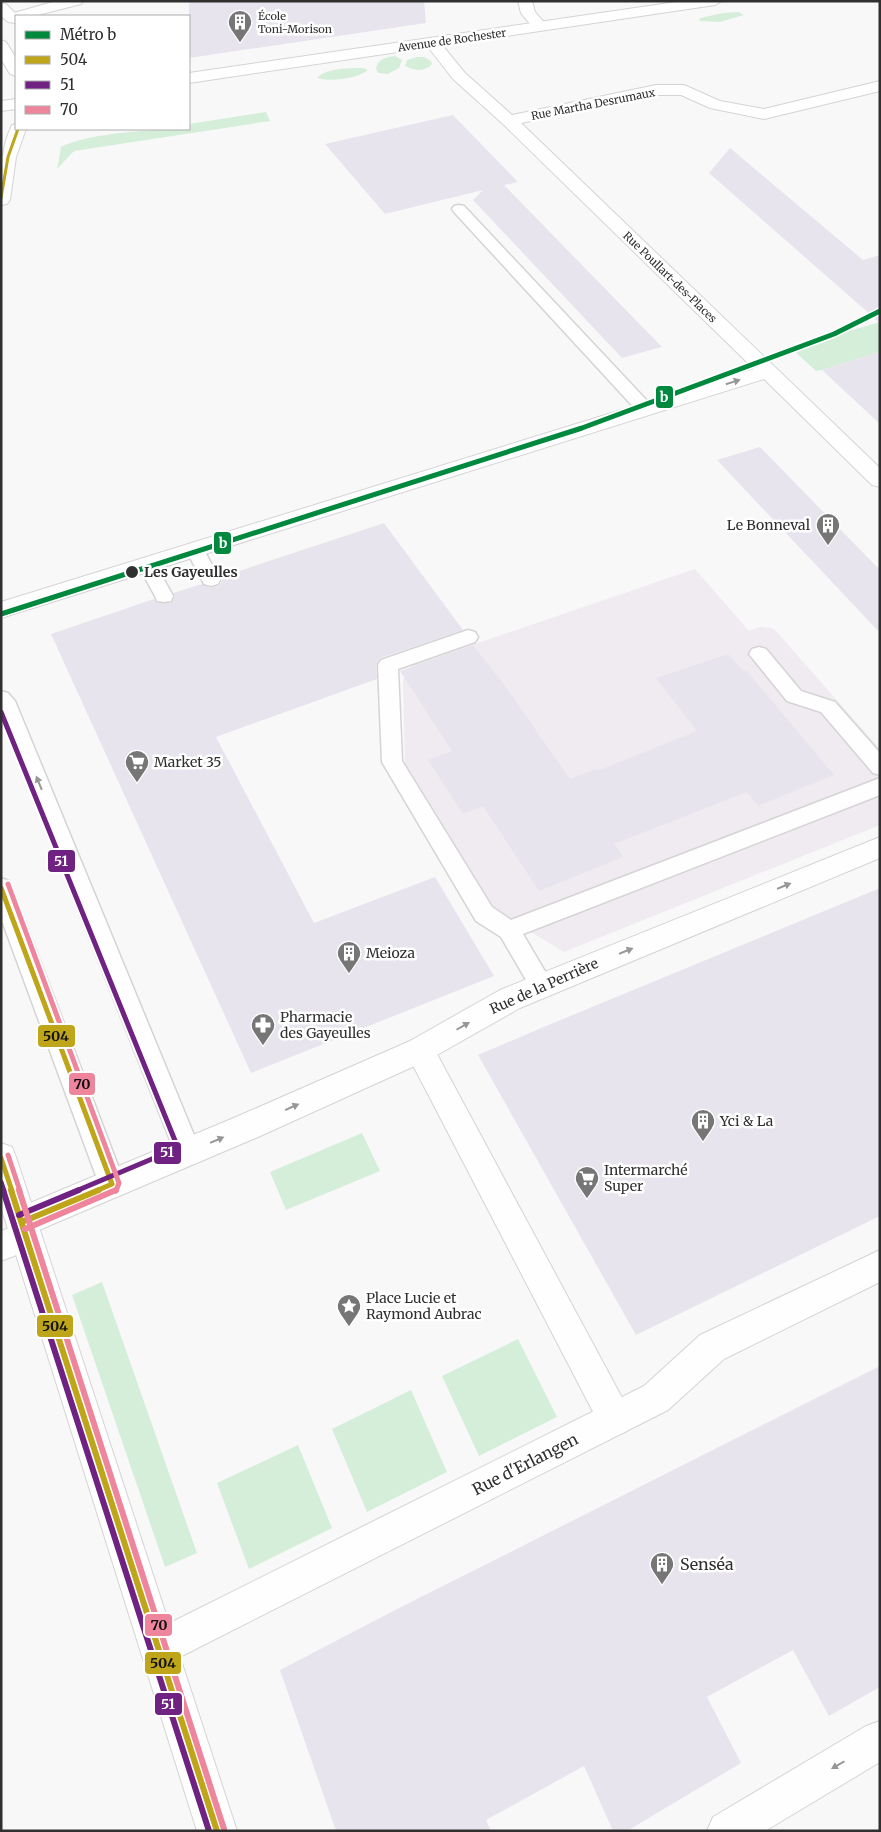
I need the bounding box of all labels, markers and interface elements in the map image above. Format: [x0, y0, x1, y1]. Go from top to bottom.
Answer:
building icon: École Toni-Morison [227, 9, 253, 43]
place label: École Toni-Morison [258, 9, 333, 36]
legend [15, 15, 190, 130]
text: Métro b [60, 25, 116, 44]
street label: Avenue de Rochester [396, 25, 507, 55]
text: 504 [60, 50, 87, 69]
text: 51 [60, 75, 75, 94]
street label: Rue Martha Desrumaux [530, 85, 657, 123]
text: 70 [60, 100, 78, 119]
street label: Rue Poullart-des-Places [620, 229, 720, 325]
one-way arrow [725, 377, 740, 385]
line badge: b [655, 385, 674, 409]
text: b [660, 388, 669, 406]
building icon: Le Bonneval [815, 512, 841, 546]
place label: Le Bonneval [727, 516, 811, 534]
line badge: b [213, 531, 232, 555]
text: b [219, 534, 228, 552]
place label: Les Gayeulles [144, 563, 238, 581]
marker: Les Gayeulles [124, 564, 140, 580]
supermarket icon: Market 35 [124, 749, 150, 783]
place label: Market 35 [154, 753, 221, 771]
one-way arrow [35, 776, 42, 791]
line badge: 51 [47, 849, 76, 873]
text: 51 [54, 852, 69, 870]
one-way arrow [777, 882, 792, 890]
building icon: Meioza [336, 940, 362, 974]
place label: Meioza [366, 944, 415, 962]
one-way arrow [619, 946, 633, 954]
street label: Rue de la Perrière [487, 954, 601, 1018]
place label: Pharmacie des Gayeulles [280, 1008, 371, 1042]
pharmacy icon: Pharmacie des Gayeulles [250, 1012, 276, 1046]
one-way arrow [456, 1021, 469, 1030]
line badge: 504 [37, 1024, 76, 1048]
text: 504 [43, 1027, 69, 1045]
line badge: 70 [68, 1072, 96, 1096]
text: 70 [73, 1075, 91, 1093]
one-way arrow [285, 1103, 299, 1111]
building icon: Yci & La [690, 1108, 716, 1142]
place label: Yci & La [719, 1112, 774, 1130]
one-way arrow [210, 1135, 224, 1143]
line badge: 51 [153, 1141, 182, 1165]
text: 51 [160, 1143, 175, 1161]
place label: Intermarché Super [604, 1161, 688, 1195]
supermarket icon: Intermarché Super [574, 1165, 600, 1199]
place label: Place Lucie et Raymond Aubrac [366, 1289, 482, 1323]
place icon: Place Lucie et Raymond Aubrac [336, 1293, 362, 1327]
line badge: 504 [36, 1314, 74, 1338]
text: 504 [42, 1317, 68, 1335]
street label: Rue d'Erlangen [469, 1429, 582, 1499]
building icon: Senséa [649, 1551, 675, 1585]
place label: Senséa [680, 1554, 734, 1574]
line badge: 70 [144, 1613, 173, 1637]
text: 70 [150, 1616, 168, 1634]
line badge: 504 [144, 1651, 182, 1675]
text: 504 [150, 1654, 176, 1672]
line badge: 51 [154, 1692, 183, 1716]
text: 51 [161, 1695, 176, 1713]
one-way arrow [830, 1761, 845, 1769]

